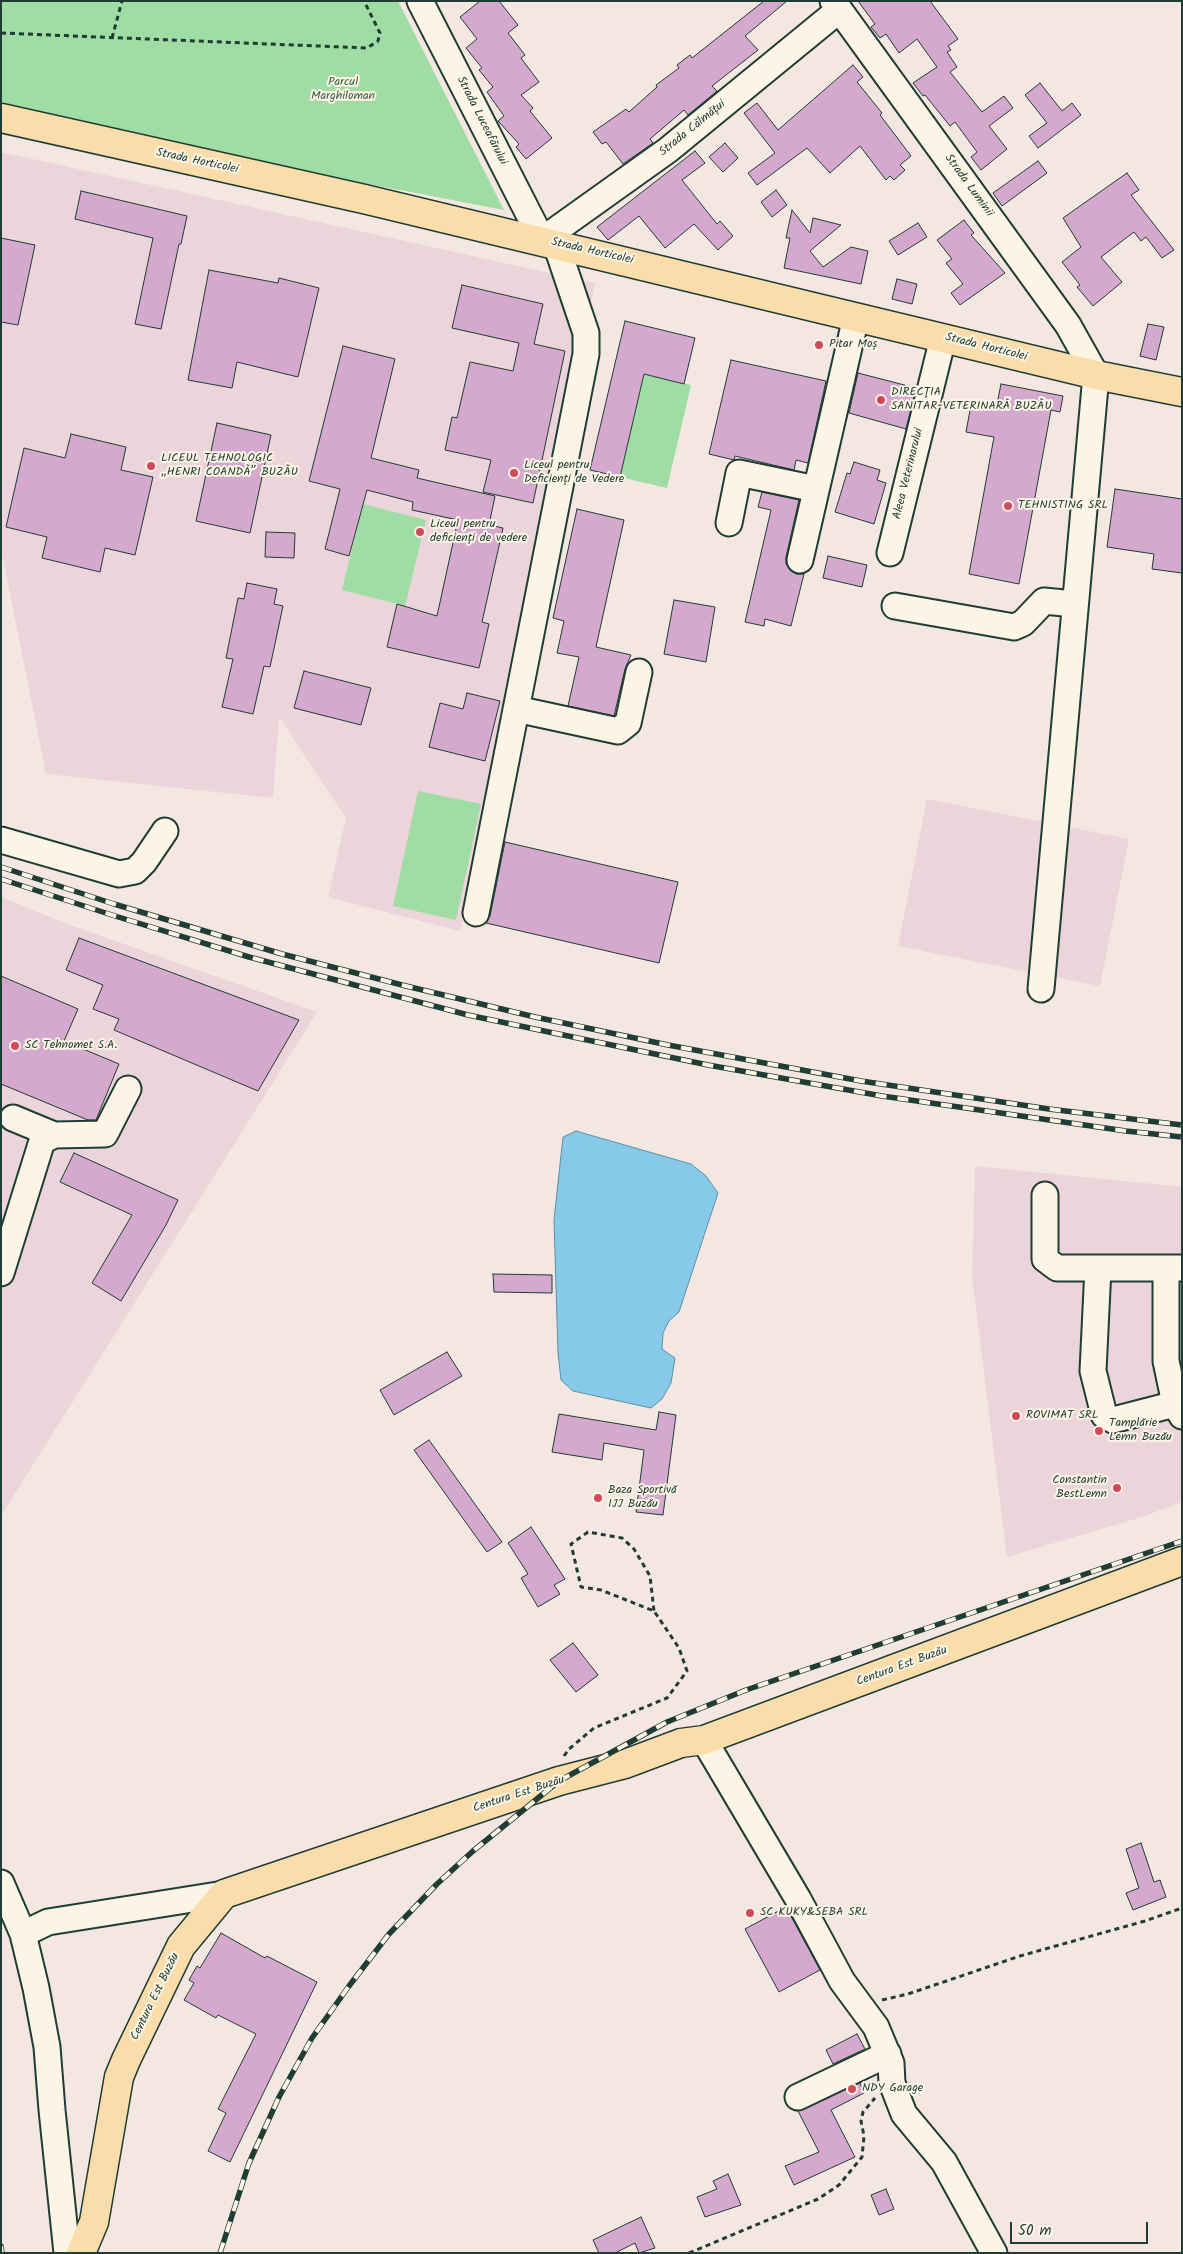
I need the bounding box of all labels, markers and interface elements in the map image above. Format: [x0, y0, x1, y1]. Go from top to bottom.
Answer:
street label: Strada Luceafărului [453, 74, 509, 168]
park label: Parcul Marghiloman [311, 76, 375, 104]
street label: Strada Călmățui [657, 98, 729, 160]
street label: Strada Horticolei [154, 146, 240, 178]
street label: Strada Luminii [940, 152, 996, 220]
street label: Strada Horticolei [549, 236, 635, 268]
street label: Strada Horticolei [944, 331, 1028, 365]
place label: Pitar Moș [829, 338, 877, 352]
marker: Pitar Moș [813, 339, 825, 351]
place label: DIRECŢIA SANITAR-VETERINARĂ BUZĂU [891, 386, 1052, 414]
marker: DIRECŢIA SANITAR-VETERINARĂ BUZĂU [875, 394, 887, 406]
street label: Aleea Veterinarului [891, 427, 927, 521]
place label: LICEUL TEHNOLOGIC „HENRI COANDĂ” BUZĂU [161, 452, 298, 480]
place label: Liceul pentru Deficienți de Vedere [524, 459, 624, 487]
marker: LICEUL TEHNOLOGIC „HENRI COANDĂ” BUZĂU [145, 460, 157, 472]
marker: Liceul pentru Deficienți de Vedere [508, 467, 520, 479]
place label: TEHNISTING SRL [1018, 499, 1108, 513]
marker: TEHNISTING SRL [1002, 500, 1014, 512]
place label: Liceul pentru deficienți de vedere [430, 518, 527, 546]
marker: Liceul pentru deficienți de vedere [414, 526, 426, 538]
place label: SC Tehnomet S.A. [25, 1039, 117, 1053]
marker: SC Tehnomet S.A. [9, 1040, 21, 1052]
place label: ROVIMAT SRL [1026, 1409, 1098, 1423]
marker: ROVIMAT SRL [1010, 1410, 1022, 1422]
place label: Tamplărie Lemn Buzău [1109, 1417, 1172, 1445]
marker: Tamplărie Lemn Buzău [1093, 1425, 1105, 1437]
place label: Constantin BestLemn [1052, 1474, 1107, 1502]
marker: Constantin BestLemn [1111, 1482, 1123, 1494]
place label: Baza Sportivă IJJ Buzău [608, 1484, 677, 1512]
marker: Baza Sportivă IJJ Buzău [592, 1492, 604, 1504]
street label: Centura Est Buzău [855, 1644, 949, 1690]
street label: Centura Est Buzău [471, 1773, 567, 1817]
place label: SC KUKY&SEBA SRL [760, 1906, 868, 1920]
marker: SC KUKY&SEBA SRL [744, 1907, 756, 1919]
street label: Centura Est Buzău [129, 1951, 183, 2043]
place label: NDY Garage [862, 2082, 923, 2096]
marker: NDY Garage [846, 2083, 858, 2095]
scale bar [1013, 2212, 1150, 2244]
text: 50 m [1018, 2219, 1052, 2243]

